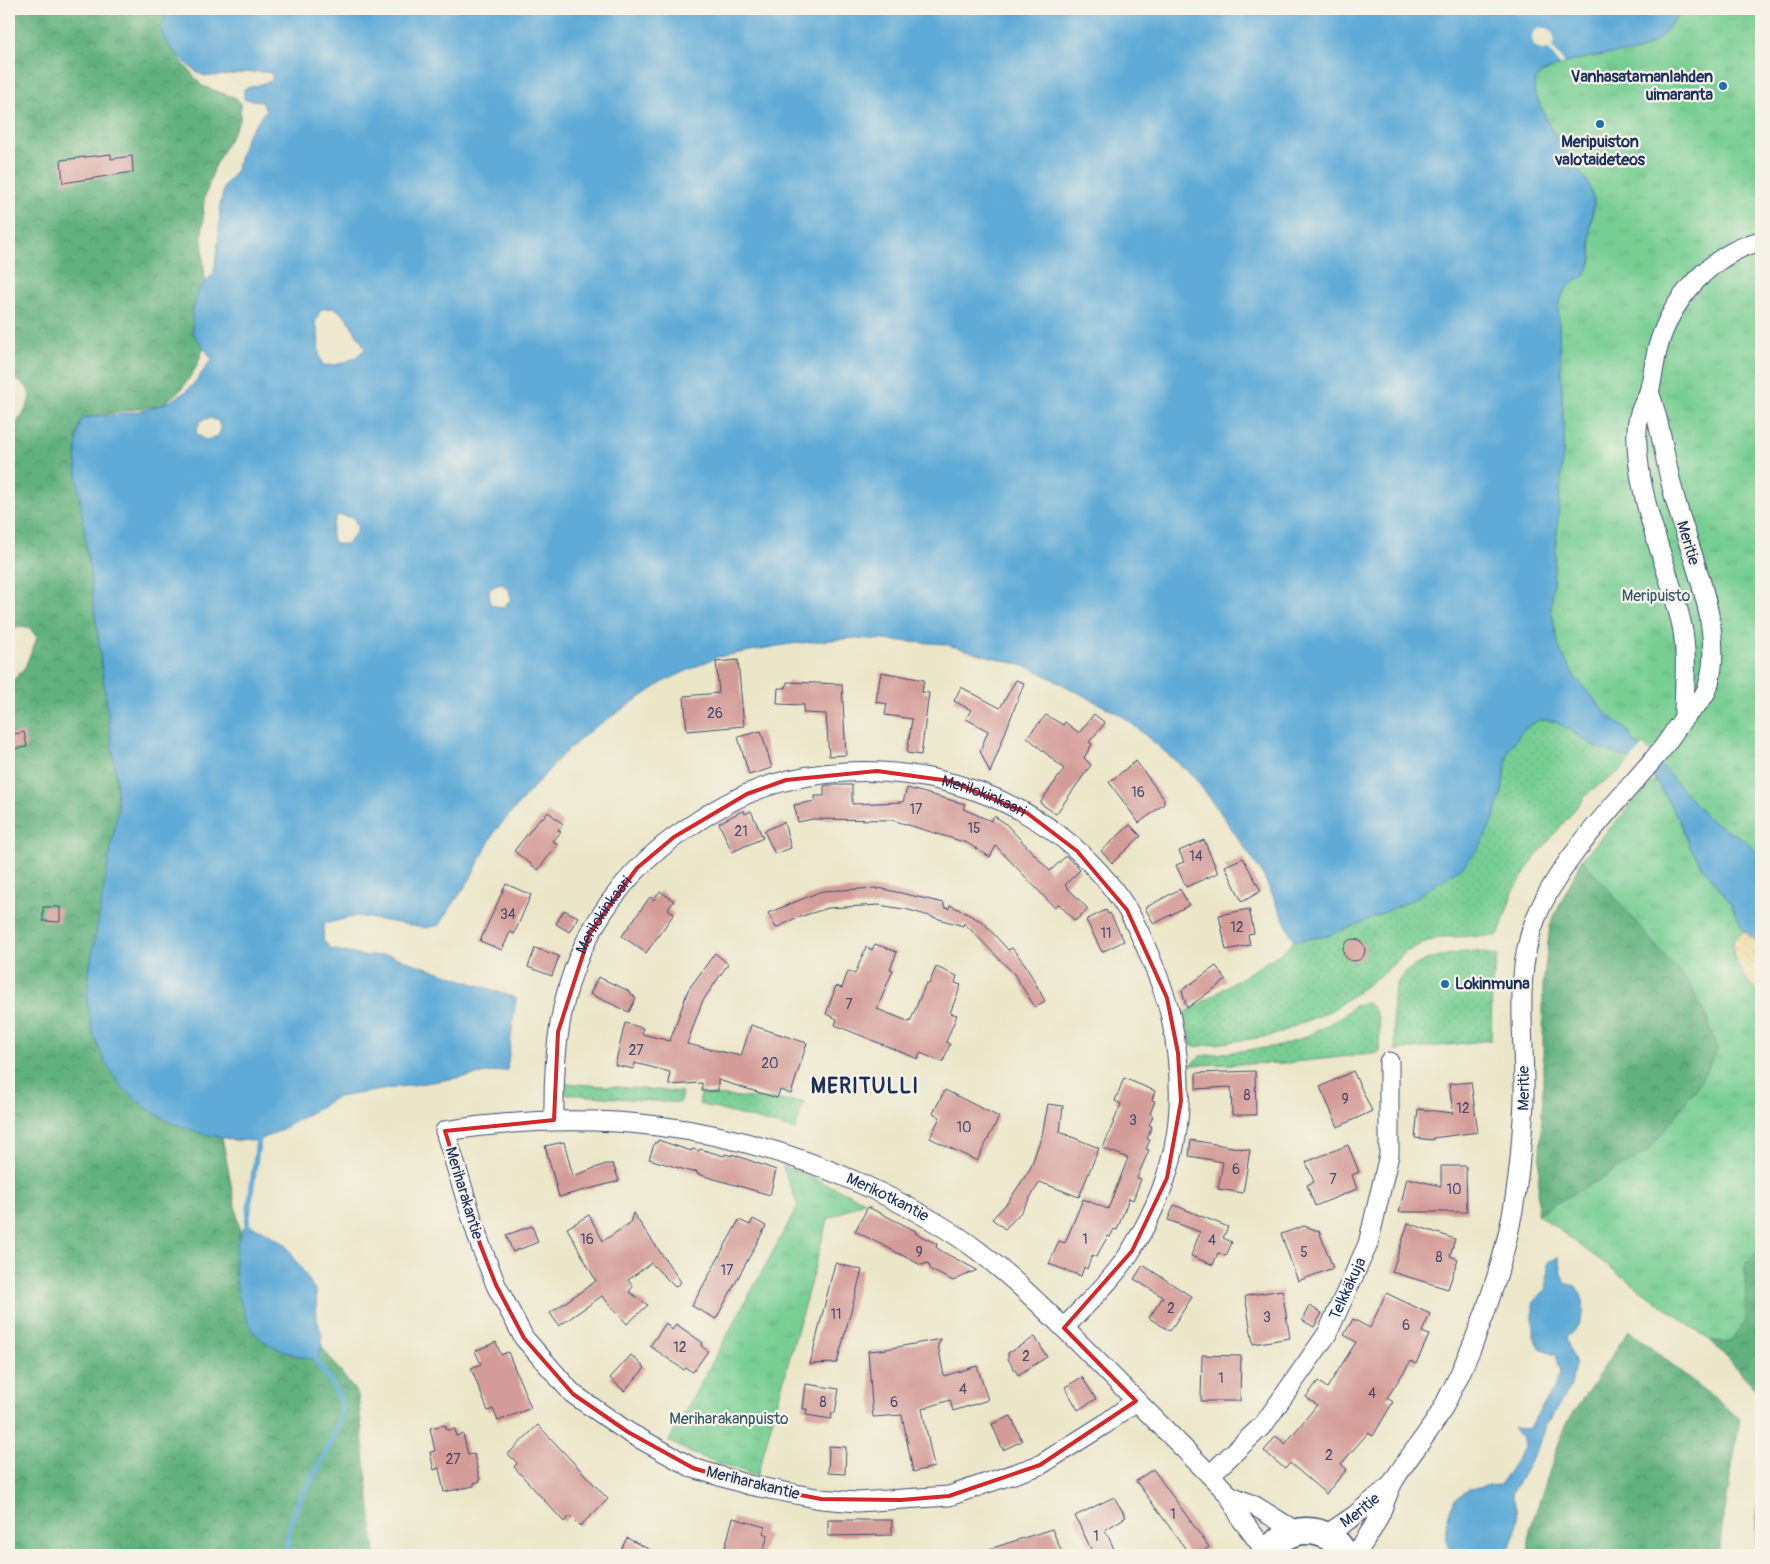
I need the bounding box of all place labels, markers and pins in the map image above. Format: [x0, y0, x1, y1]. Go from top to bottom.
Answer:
place label: Vanhasatamanlahden uimaranta [1571, 67, 1714, 105]
marker: Vanhasatamanlahden uimaranta [1717, 80, 1729, 92]
marker: Meripuiston valotaideteos [1594, 118, 1606, 130]
place label: Meripuiston valotaideteos [1554, 132, 1646, 170]
place label: Lokinmuna [1455, 974, 1530, 994]
marker: Lokinmuna [1439, 978, 1451, 990]

